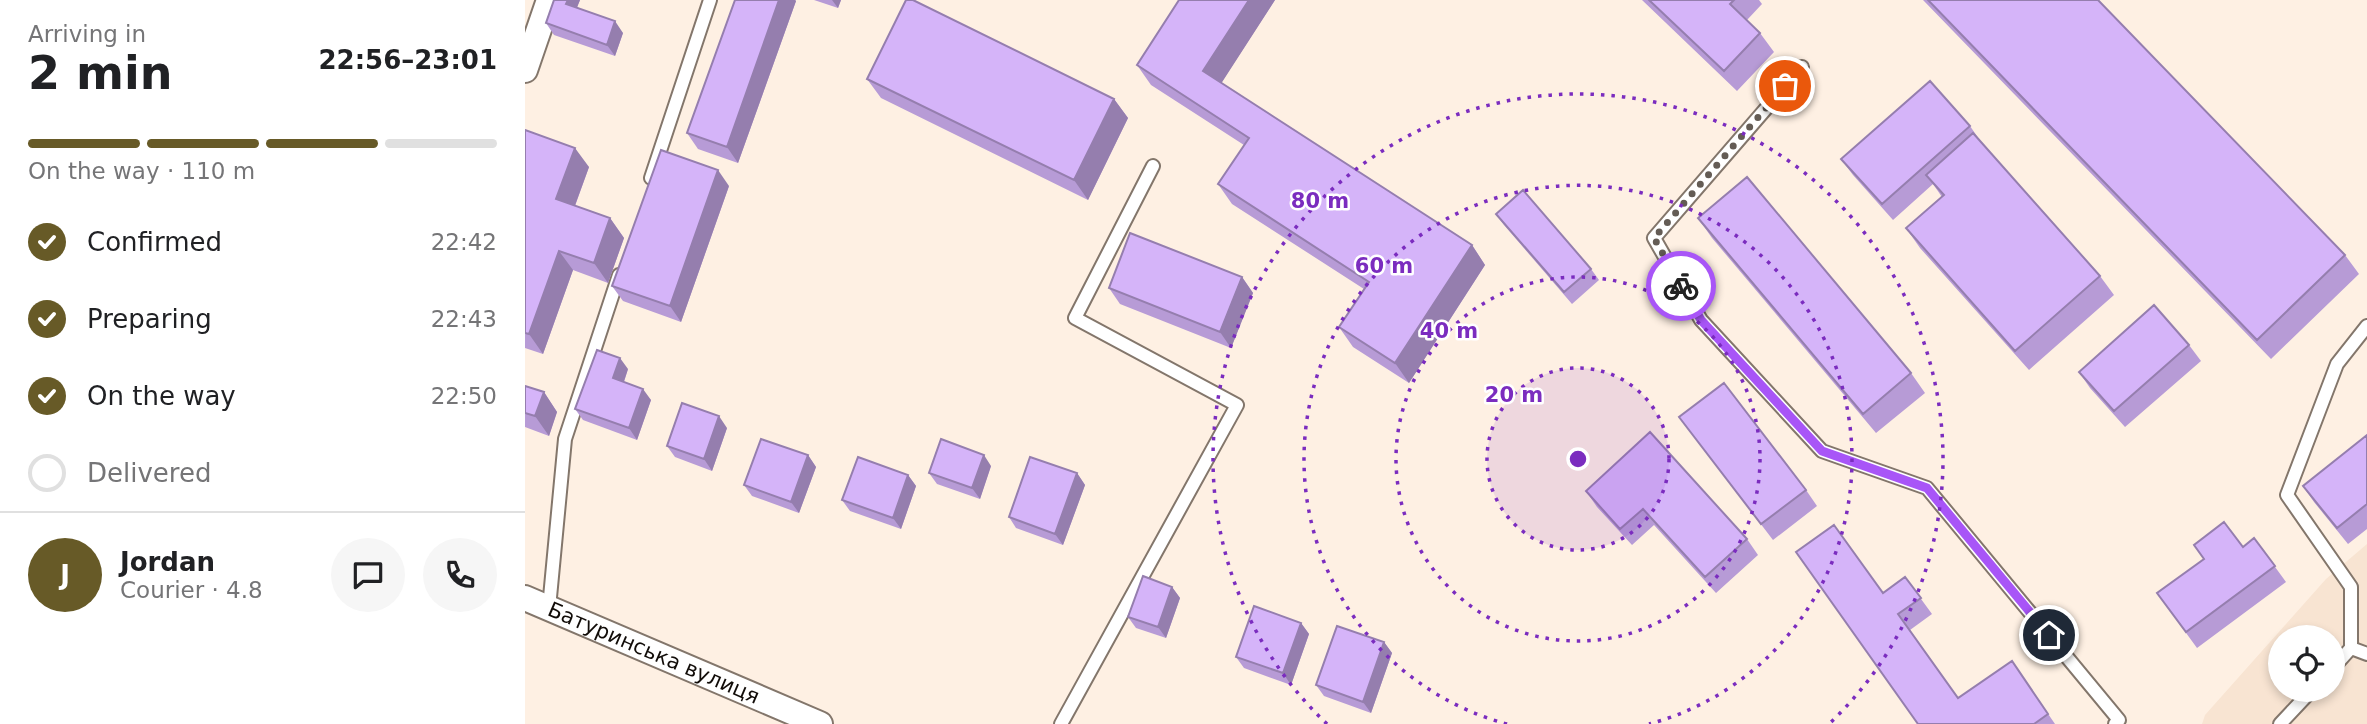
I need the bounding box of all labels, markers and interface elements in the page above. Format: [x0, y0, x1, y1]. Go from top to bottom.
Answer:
text: Arriving in [28, 21, 146, 47]
text: 22:56–23:01 [318, 45, 497, 75]
text: 2 min [28, 46, 172, 100]
pin [1755, 56, 1815, 116]
icon: bag [1766, 67, 1804, 105]
text: On the way · 110 m [28, 158, 255, 184]
text: 80 m [1291, 189, 1349, 213]
icon: check [28, 223, 66, 261]
text: Confirmed [87, 227, 222, 257]
text: 22:42 [431, 229, 497, 255]
courier [1646, 251, 1716, 321]
text: 60 m [1355, 254, 1413, 278]
icon: bike [1662, 267, 1700, 305]
icon: check [28, 300, 66, 338]
text: Preparing [87, 304, 212, 334]
text: 22:43 [431, 306, 497, 332]
text: 40 m [1420, 319, 1478, 343]
icon: check [28, 377, 66, 415]
text: On the way [87, 381, 236, 411]
text: 22:50 [431, 383, 497, 409]
text: 20 m [1485, 383, 1543, 407]
centre of rings [1566, 447, 1590, 471]
text: Delivered [87, 458, 211, 488]
button: chat [331, 538, 405, 612]
button: phone [423, 538, 497, 612]
text: Jordan [120, 547, 215, 577]
text: J [60, 560, 70, 590]
text: Courier · 4.8 [120, 577, 263, 603]
street label: Батуринська вулиця [544, 597, 763, 709]
pin [2019, 605, 2079, 665]
icon: home [2030, 616, 2068, 654]
map controls [2268, 625, 2345, 702]
button: locate [2268, 625, 2345, 702]

